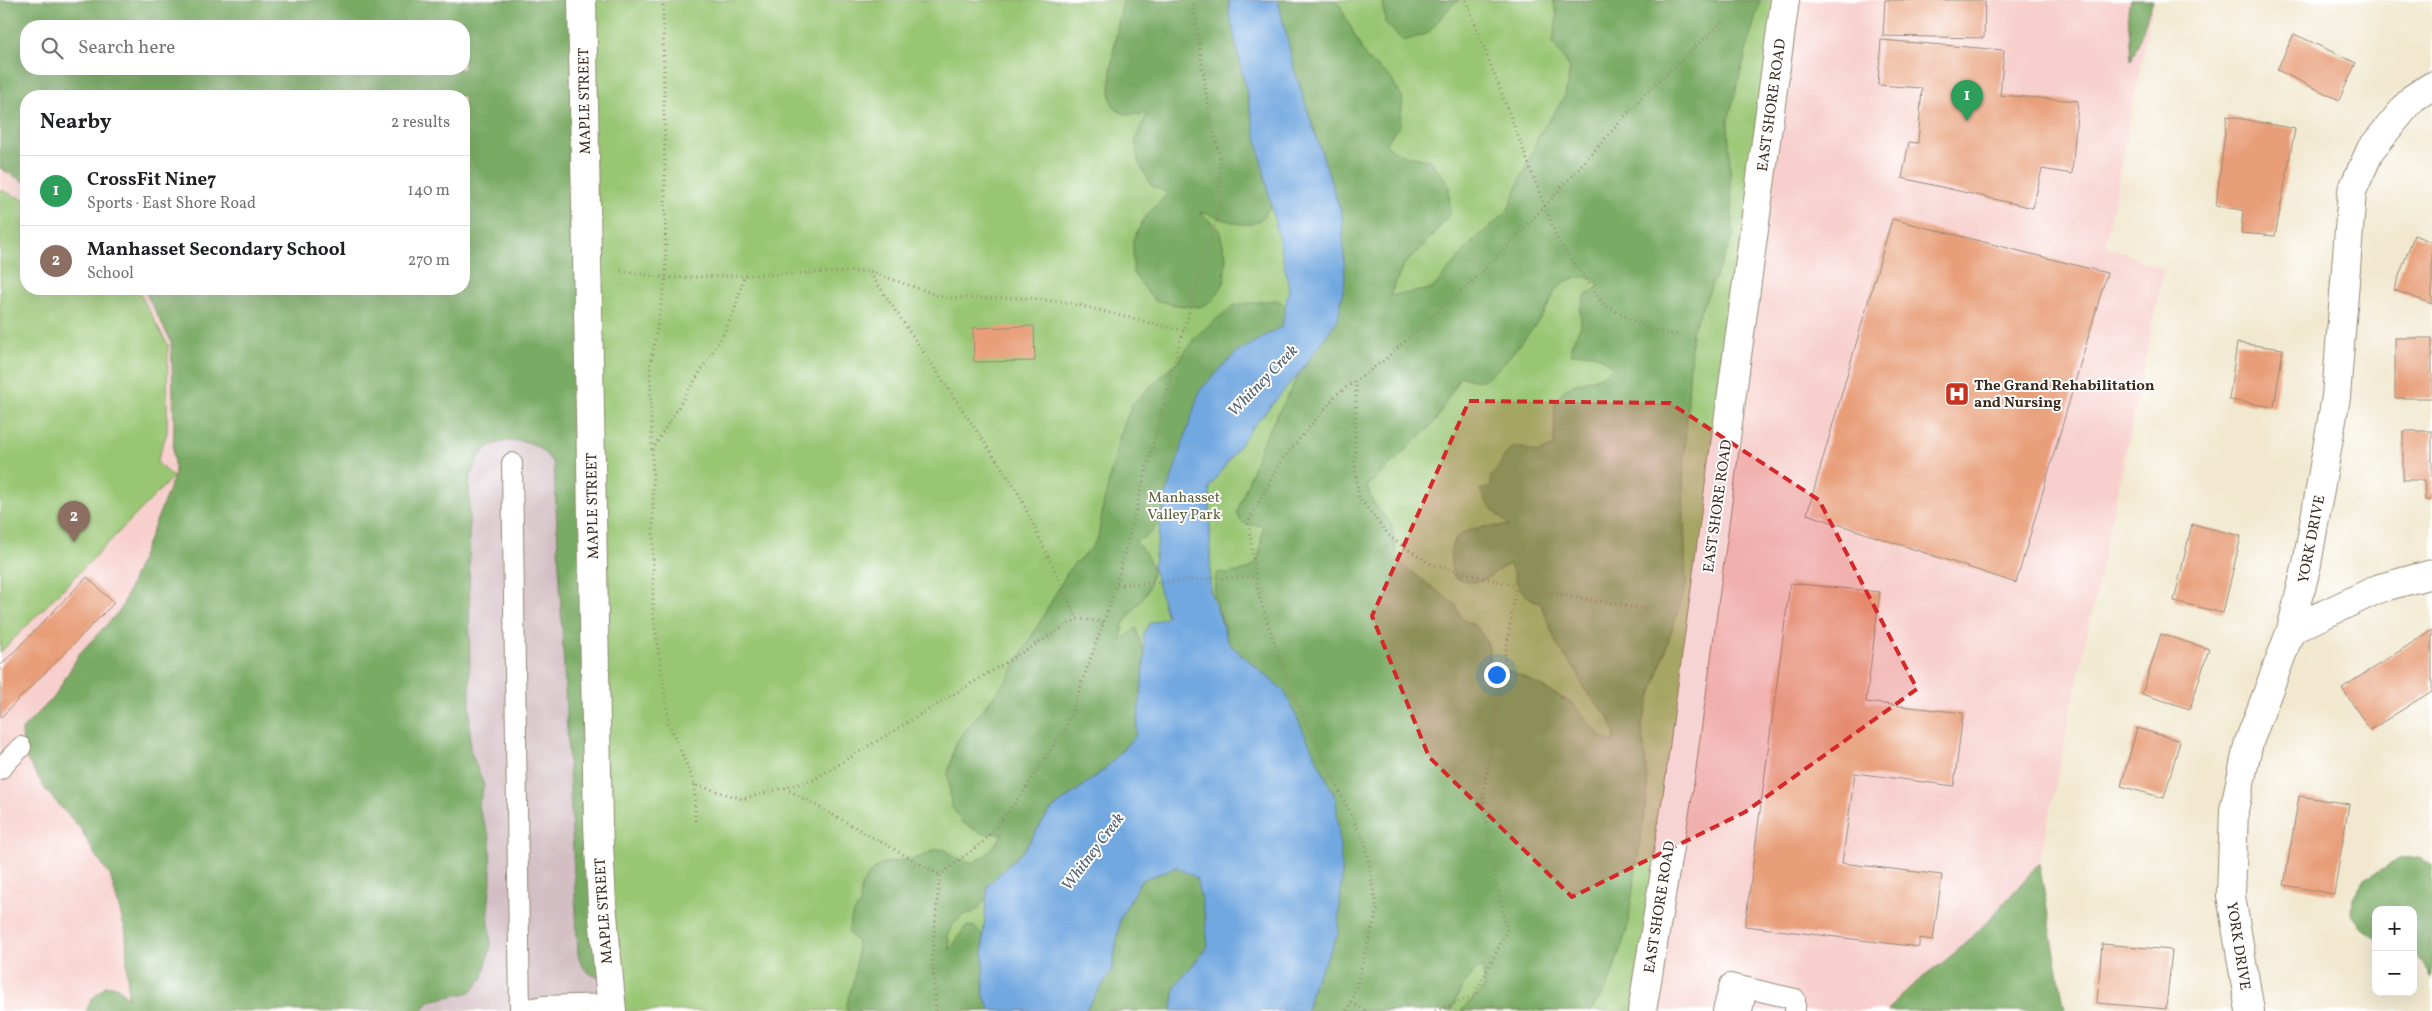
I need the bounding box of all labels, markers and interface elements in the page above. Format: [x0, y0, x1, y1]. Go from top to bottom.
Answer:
search box [20, 20, 470, 75]
icon: search [38, 34, 66, 62]
text: Search here [78, 35, 175, 61]
street label: EAST SHORE ROAD [1753, 38, 1792, 173]
street label: MAPLE STREET [574, 47, 597, 154]
pin: 1 [1951, 80, 1983, 121]
text: Nearby [40, 108, 111, 137]
text: 2 results [391, 112, 450, 134]
text: CrossFit Nine7 [87, 167, 216, 193]
text: 1 [53, 180, 59, 202]
text: 140 m [408, 180, 450, 202]
text: Sports · East Shore Road [87, 193, 256, 215]
text: Manhasset Secondary School [87, 237, 346, 263]
text: 2 [52, 250, 60, 272]
text: 270 m [408, 250, 450, 272]
text: School [87, 263, 134, 285]
water label: Whitney Creek [1224, 340, 1304, 422]
place label: The Grand Rehabilitation and Nursing [1974, 376, 2155, 414]
hospital icon: The Grand Rehabilitation and Nursing [1944, 381, 1970, 407]
street label: EAST SHORE ROAD [1699, 439, 1738, 574]
street label: MAPLE STREET [582, 452, 605, 559]
park label: Manhasset Valley Park [1147, 488, 1221, 526]
street label: YORK DRIVE [2294, 494, 2331, 585]
pin: 2 [58, 501, 90, 542]
your location [1484, 662, 1510, 688]
water label: Whitney Creek [1057, 808, 1130, 896]
street label: EAST SHORE ROAD [1640, 840, 1681, 975]
street label: MAPLE STREET [590, 857, 619, 965]
street label: YORK DRIVE [2220, 901, 2255, 992]
map controls [2372, 906, 2417, 996]
button: + [2372, 906, 2417, 951]
button: − [2372, 951, 2417, 996]

